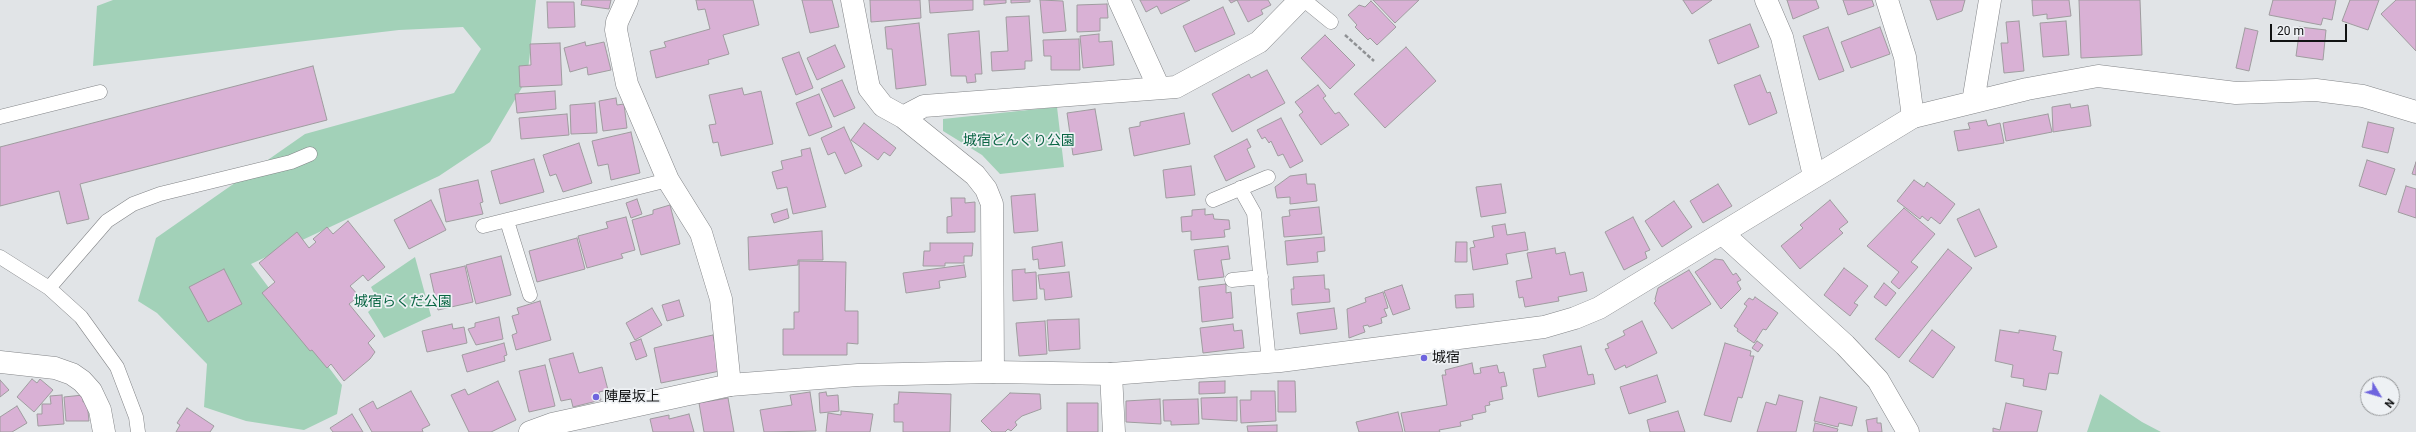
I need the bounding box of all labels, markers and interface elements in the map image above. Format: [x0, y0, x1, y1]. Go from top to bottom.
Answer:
scale bar [2272, 16, 2349, 42]
text: 20 m [2277, 24, 2304, 38]
park label: 城宿どんぐり公園 [963, 133, 1075, 149]
park label: 城宿らくだ公園 [354, 294, 452, 310]
place label: 城宿 [1432, 350, 1460, 366]
marker: 城宿 [1419, 353, 1429, 363]
north arrow [2360, 376, 2400, 416]
place label: 陣屋坂上 [604, 389, 660, 405]
marker: 陣屋坂上 [591, 392, 601, 402]
text: N [2382, 396, 2397, 410]

